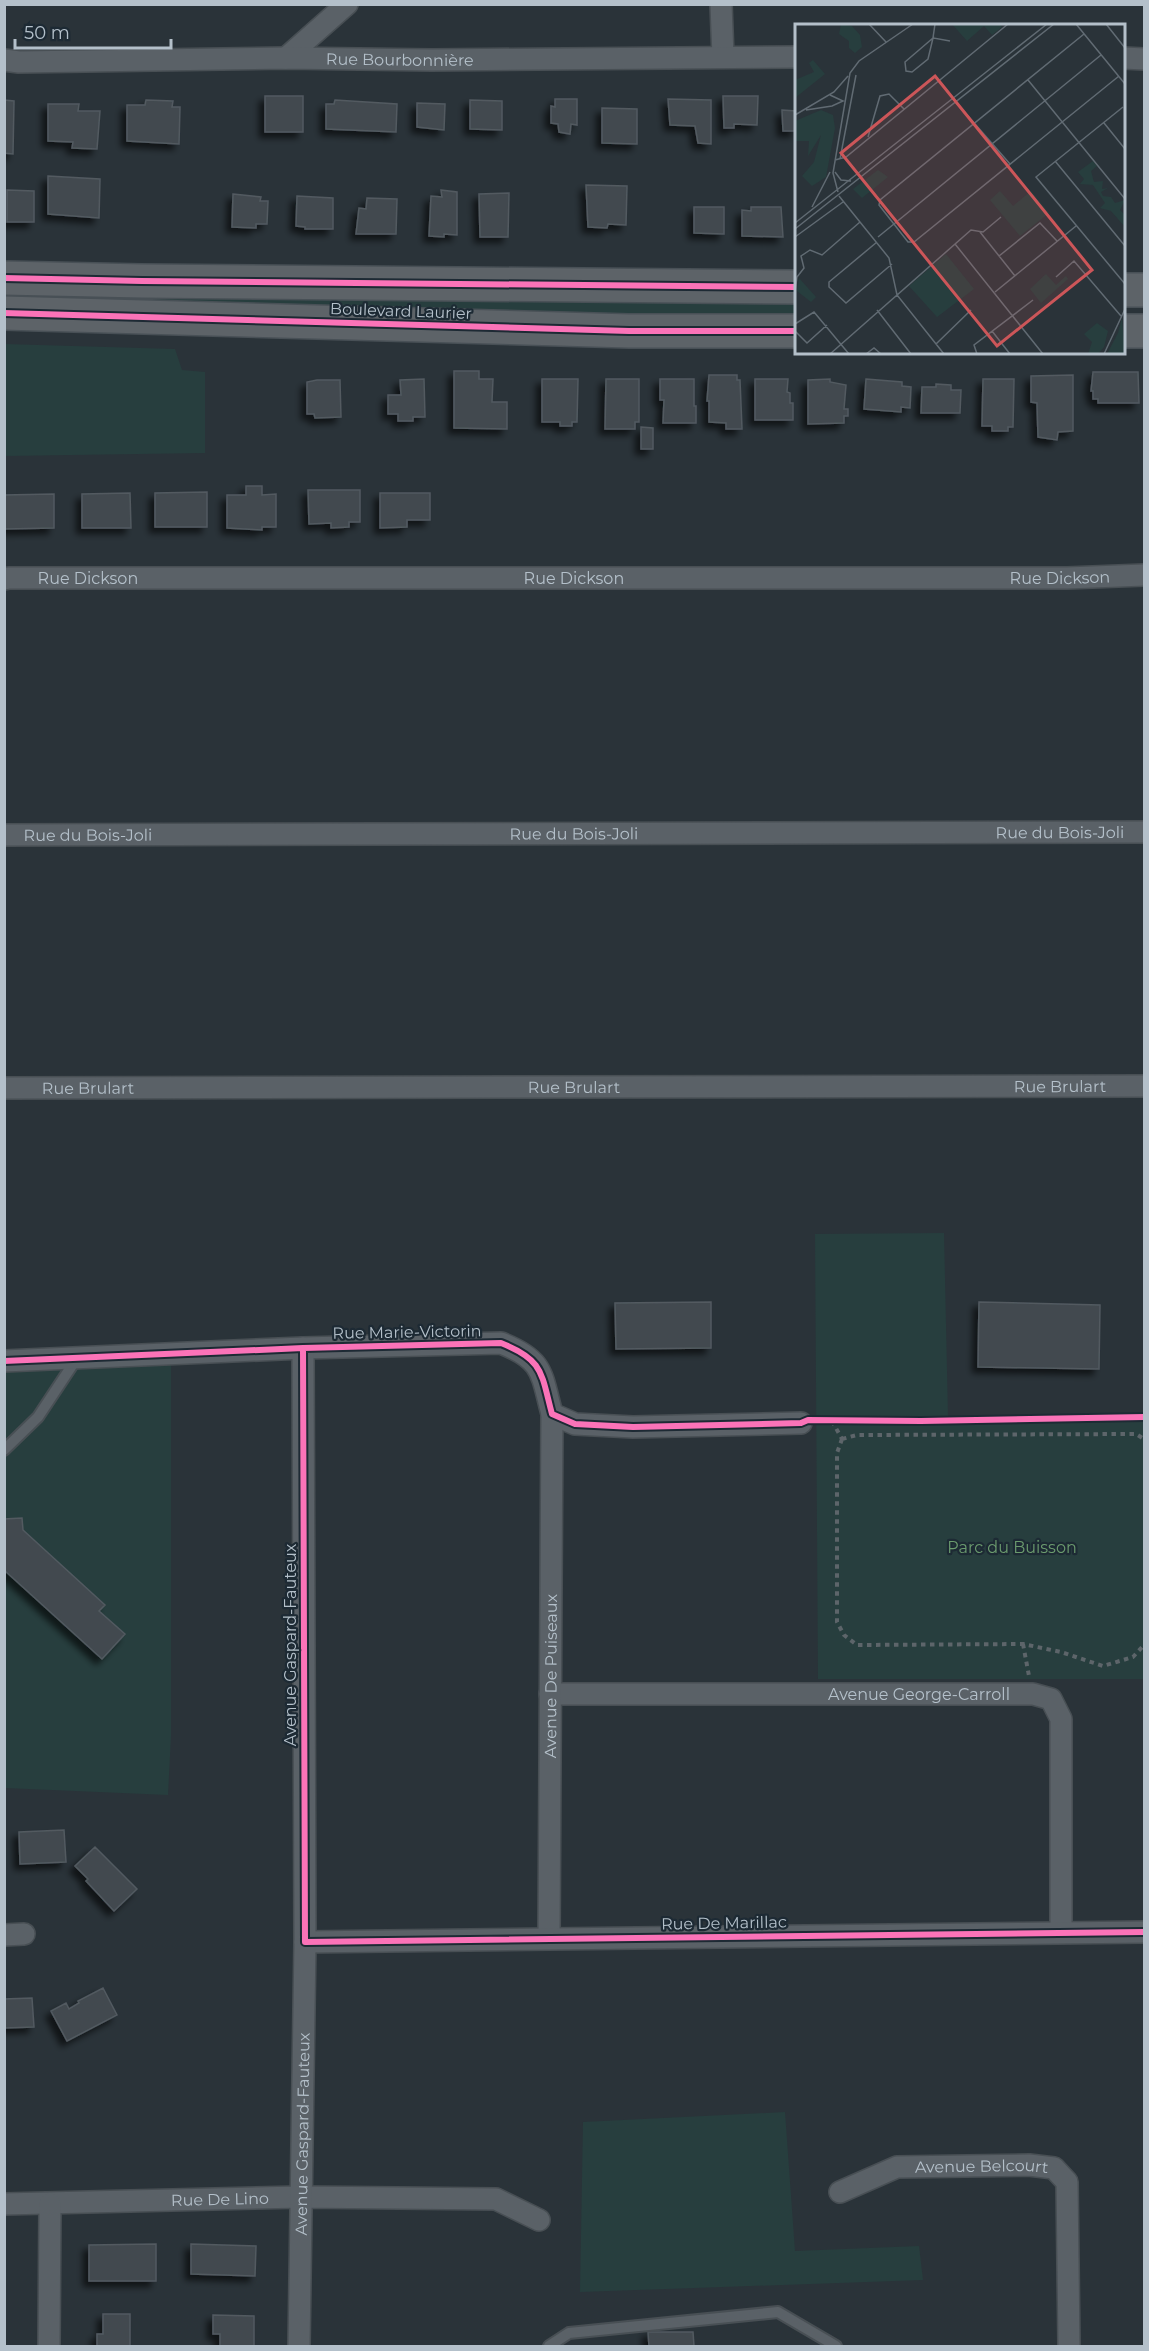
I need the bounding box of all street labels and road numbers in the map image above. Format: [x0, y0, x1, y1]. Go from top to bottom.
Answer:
street label: Rue Bourbonnière [326, 49, 474, 70]
street label: Boulevard Laurier [330, 299, 472, 323]
street label: Rue Dickson [1010, 567, 1111, 588]
street label: Rue Dickson [38, 569, 138, 588]
street label: Rue Dickson [524, 569, 624, 588]
street label: Rue du Bois-Joli [996, 823, 1124, 842]
street label: Rue du Bois-Joli [510, 824, 638, 843]
street label: Rue du Bois-Joli [24, 825, 152, 844]
street label: Rue Brulart [528, 1077, 621, 1097]
street label: Rue Brulart [1014, 1077, 1107, 1096]
street label: Rue Brulart [42, 1078, 135, 1097]
street label: Rue Marie-Victorin [332, 1321, 482, 1343]
street label: Avenue Gaspard-Fauteux [281, 1543, 300, 1746]
street label: Avenue De Puiseaux [541, 1593, 560, 1758]
street label: Avenue George-Carroll [828, 1685, 1010, 1704]
street label: Rue De Marillac [661, 1912, 787, 1934]
street label: Avenue Gaspard-Fauteux [291, 2032, 313, 2236]
street label: Avenue Belcourt [915, 2155, 1050, 2177]
street label: Rue De Lino [171, 2188, 269, 2210]

